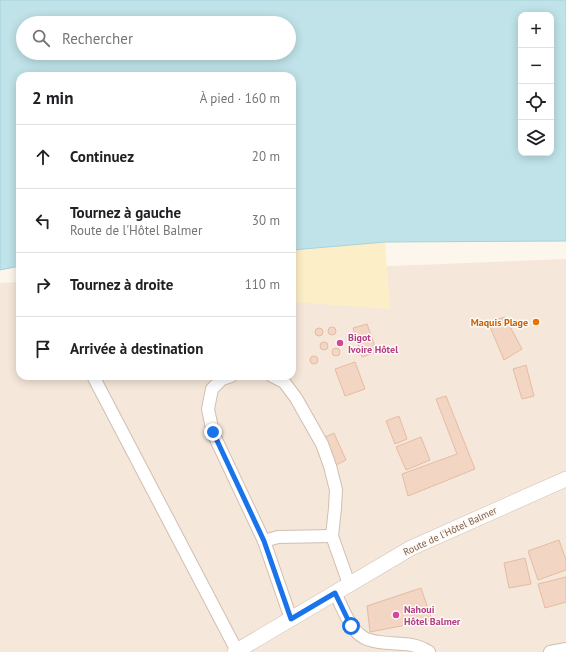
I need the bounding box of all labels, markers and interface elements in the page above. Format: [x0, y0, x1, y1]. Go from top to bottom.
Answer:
map controls [518, 12, 554, 156]
button: + [518, 12, 554, 48]
search box [16, 16, 296, 60]
icon: search [30, 27, 52, 49]
text: Rechercher [62, 29, 133, 48]
button: − [518, 48, 554, 84]
button: locate [518, 84, 554, 120]
text: 2 min [32, 87, 73, 109]
text: À pied · 160 m [200, 90, 280, 107]
button: layers [518, 120, 554, 156]
icon: ahead [32, 146, 54, 168]
text: Continuez [70, 147, 134, 166]
text: 20 m [252, 148, 280, 165]
text: Tournez à gauche [70, 203, 181, 222]
icon: left [32, 210, 54, 232]
text: 30 m [252, 212, 280, 229]
text: Route de l'Hôtel Balmer [70, 222, 202, 239]
icon: right [32, 274, 54, 296]
text: Tournez à droite [70, 275, 173, 294]
text: 110 m [245, 276, 280, 293]
place label: Maquis Plage [471, 316, 528, 329]
marker: Maquis Plage [531, 317, 541, 327]
place label: Bigot Ivoire Hôtel [348, 331, 398, 356]
icon: arrive [32, 338, 54, 360]
marker: Bigot Ivoire Hôtel [335, 338, 345, 348]
text: Arrivée à destination [70, 339, 203, 358]
route end [204, 423, 222, 441]
street label: Route de l'Hôtel Balmer [401, 503, 499, 558]
place label: Nahoui Hôtel Balmer [404, 603, 461, 628]
marker: Nahoui Hôtel Balmer [391, 610, 401, 620]
route start [342, 617, 360, 635]

